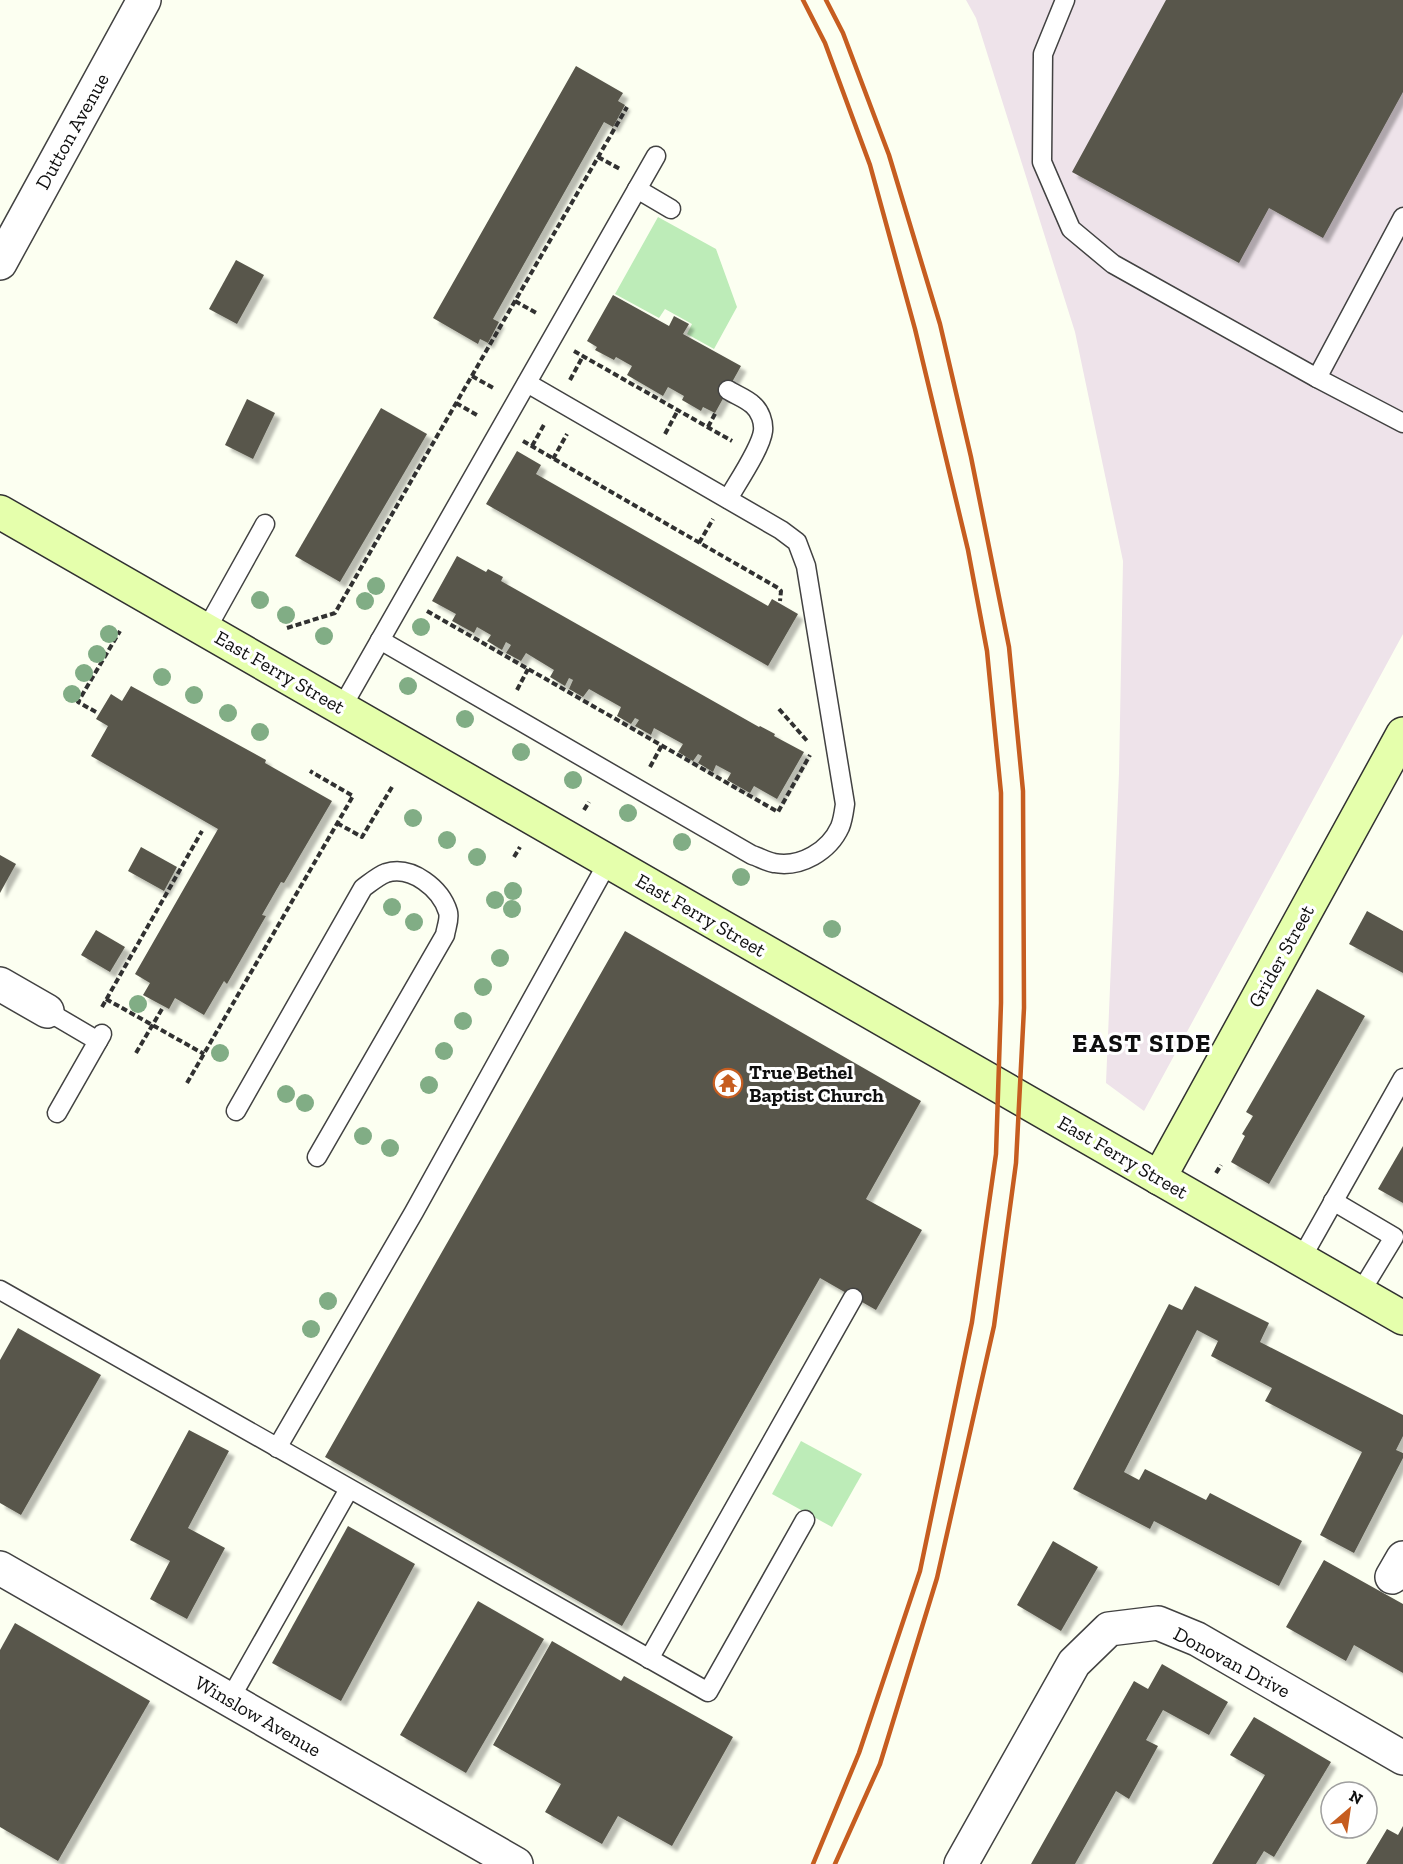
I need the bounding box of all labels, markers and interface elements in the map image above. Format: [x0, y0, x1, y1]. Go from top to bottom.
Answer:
street label: Dutton Avenue [30, 69, 114, 193]
street label: East Ferry Street [211, 625, 350, 719]
street label: East Ferry Street [632, 868, 771, 962]
street label: Grider Street [1243, 900, 1319, 1011]
district label: EAST SIDE [1072, 1027, 1212, 1059]
place label: True Bethel Baptist Church [749, 1060, 884, 1107]
temple icon: True Bethel Baptist Church [712, 1067, 744, 1099]
street label: East Ferry Street [1054, 1110, 1193, 1204]
street label: Donovan Drive [1170, 1621, 1294, 1703]
street label: Winslow Avenue [191, 1670, 325, 1762]
north arrow [1319, 1780, 1379, 1840]
text: N [1346, 1786, 1366, 1809]

